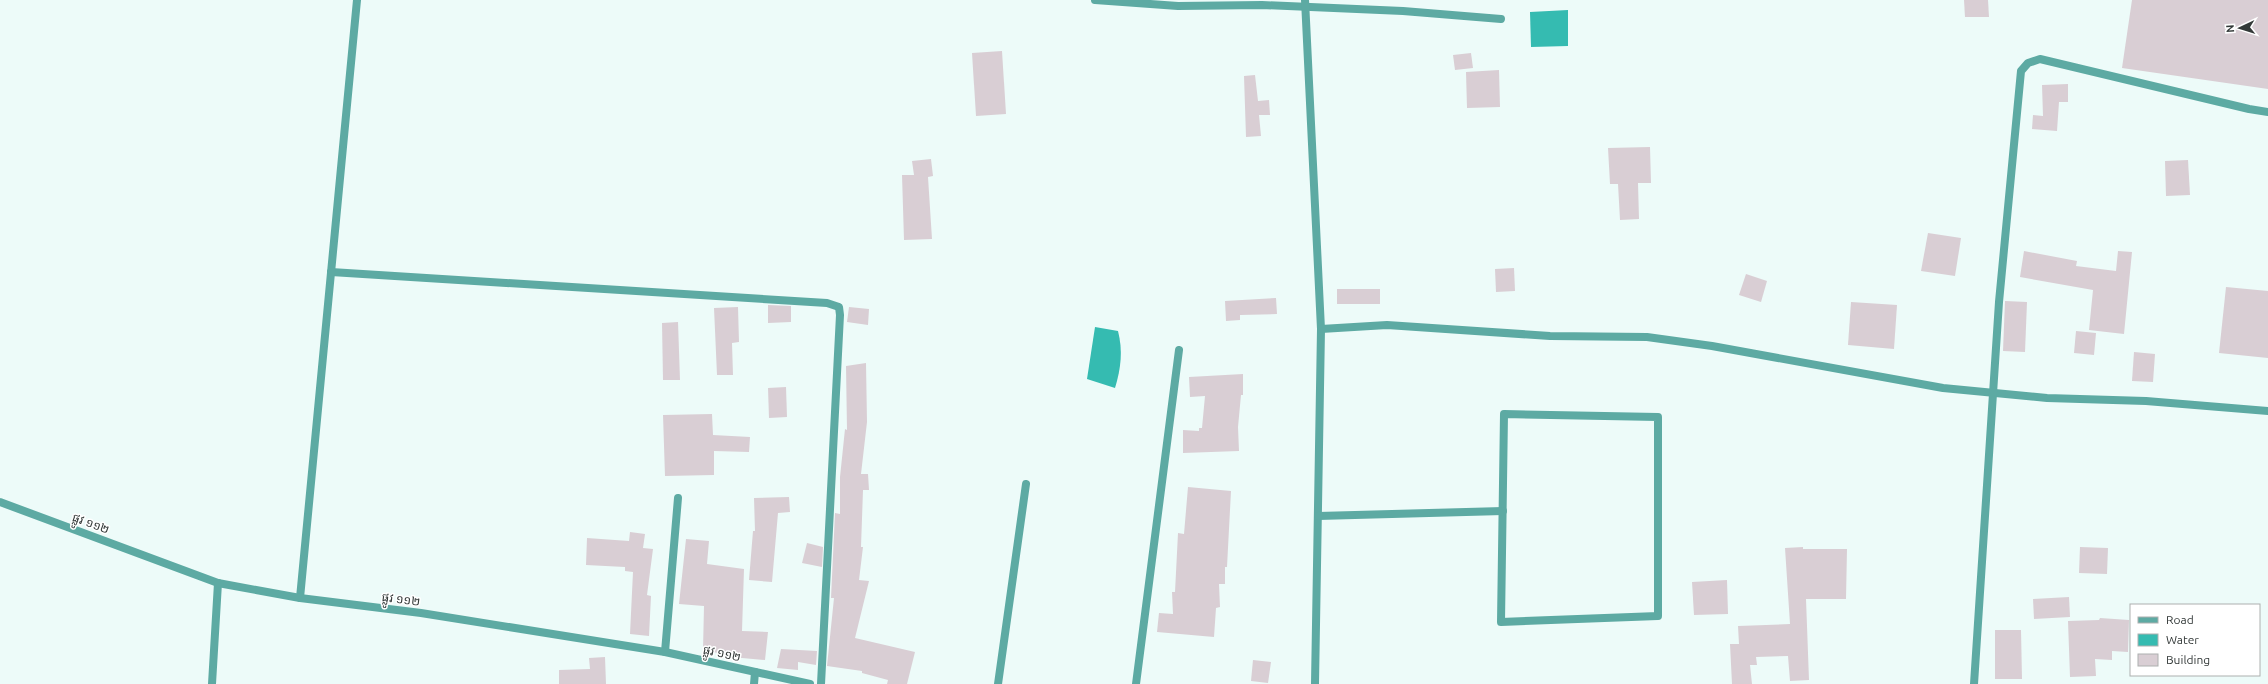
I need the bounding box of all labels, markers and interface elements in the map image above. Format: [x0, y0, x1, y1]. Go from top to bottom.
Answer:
north arrow [2220, 8, 2260, 48]
text: N [2224, 24, 2236, 33]
street label: ផ្លូវ ១១២ [69, 510, 111, 540]
street label: ផ្លូវ ១១២ [381, 590, 421, 612]
legend [2130, 604, 2260, 676]
text: Road [2166, 613, 2194, 626]
text: Water [2166, 633, 2199, 646]
street label: ផ្លូវ ១១២ [701, 643, 742, 668]
text: Building [2166, 653, 2210, 666]

